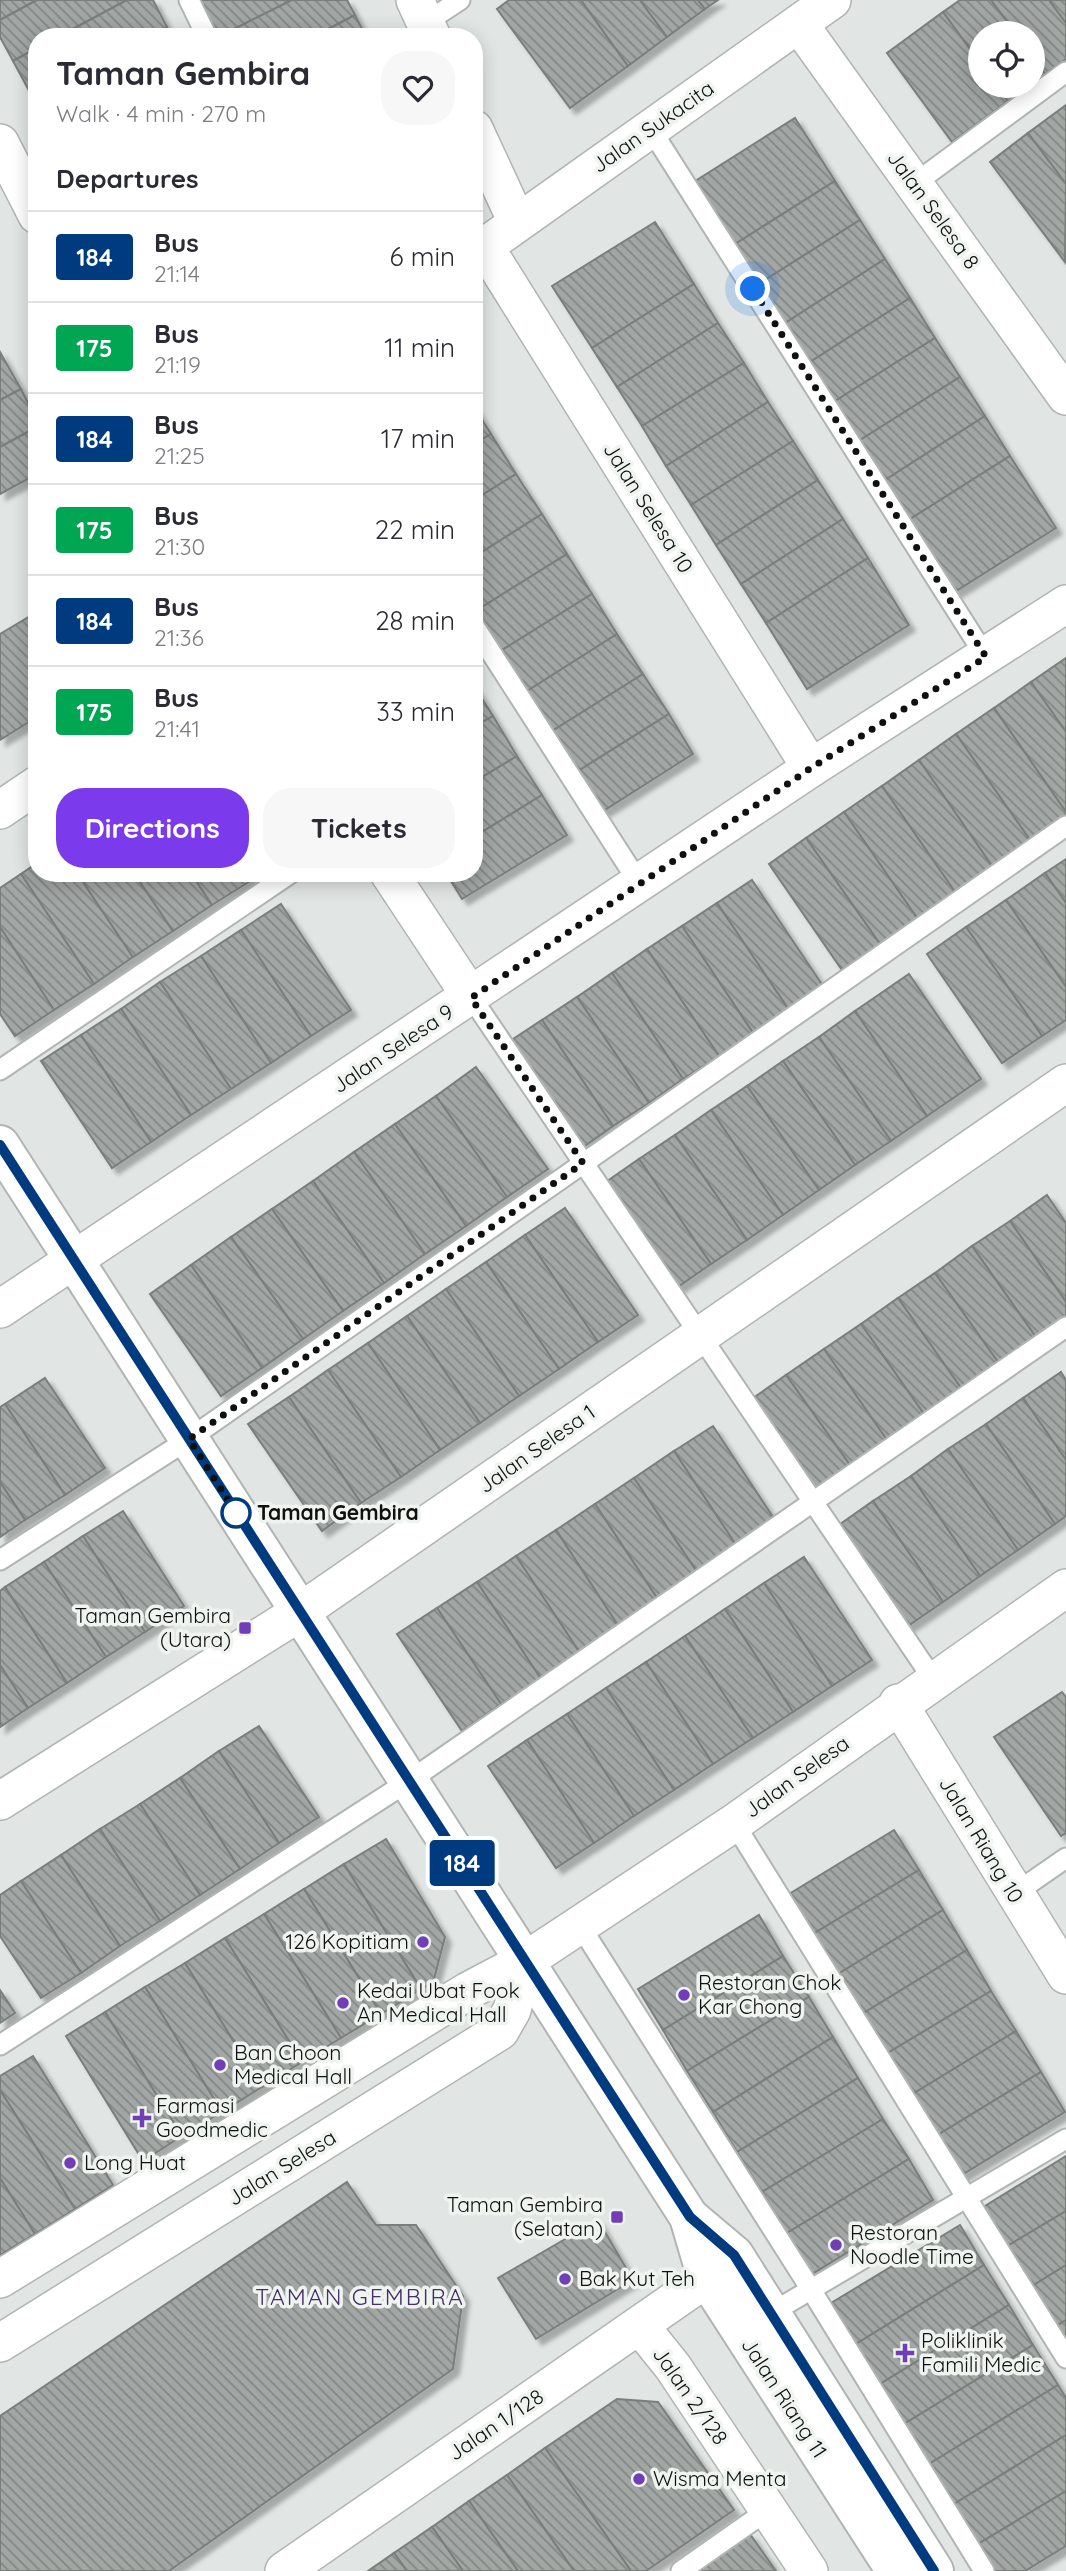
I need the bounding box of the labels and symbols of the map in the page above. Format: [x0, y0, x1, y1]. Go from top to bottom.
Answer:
street label: Jalan Sukacita [586, 75, 718, 178]
street label: Jalan Selesa 8 [882, 145, 986, 274]
your location [735, 271, 770, 306]
street label: Jalan Selesa 10 [598, 437, 699, 578]
street label: Jalan Selesa 9 [327, 998, 458, 1098]
street label: Jalan Selesa 1 [473, 1398, 600, 1498]
marker: Taman Gembira [221, 1498, 251, 1528]
place label: Taman Gembira [257, 1499, 419, 1525]
place label: Taman Gembira (Utara) [75, 1602, 231, 1652]
marker: Taman Gembira (Utara) [237, 1620, 253, 1636]
street label: Jalan Selesa [739, 1730, 854, 1823]
street label: Jalan Riang 10 [934, 1772, 1030, 1907]
line badge: 184 [422, 1840, 502, 1886]
place label: 126 Kopitiam [285, 1928, 409, 1954]
marker: 126 Kopitiam [415, 1934, 431, 1950]
place label: Restoran Chok Kar Chong [698, 1969, 841, 2019]
place label: Kedai Ubat Fook An Medical Hall [357, 1977, 520, 2027]
marker: Restoran Chok Kar Chong [676, 1987, 692, 2003]
marker: Kedai Ubat Fook An Medical Hall [335, 1995, 351, 2011]
place label: Ban Choon Medical Hall [234, 2039, 352, 2089]
marker: Ban Choon Medical Hall [212, 2057, 228, 2073]
place label: Farmasi Goodmedic [156, 2092, 268, 2142]
marker: Farmasi Goodmedic [134, 2110, 150, 2126]
street label: Jalan Selesa [222, 2124, 341, 2211]
place label: Long Huat [84, 2149, 186, 2175]
marker: Long Huat [62, 2155, 78, 2171]
place label: Taman Gembira (Selatan) [447, 2191, 603, 2241]
marker: Taman Gembira (Selatan) [609, 2209, 625, 2225]
place label: Restoran Noodle Time [850, 2219, 974, 2269]
marker: Restoran Noodle Time [828, 2237, 844, 2253]
place label: Bak Kut Teh [579, 2265, 695, 2291]
marker: Bak Kut Teh [557, 2271, 573, 2287]
district label: TAMAN GEMBIRA [255, 2282, 465, 2311]
place label: Poliklinik Famili Medic [921, 2327, 1041, 2377]
street label: Jalan Riang 11 [736, 2333, 833, 2462]
street label: Jalan 2/128 [648, 2341, 734, 2449]
marker: Poliklinik Famili Medic [895, 2343, 915, 2363]
street label: Jalan 1/128 [443, 2383, 548, 2466]
place label: Wisma Menta [653, 2465, 786, 2491]
marker: Wisma Menta [631, 2471, 647, 2487]

